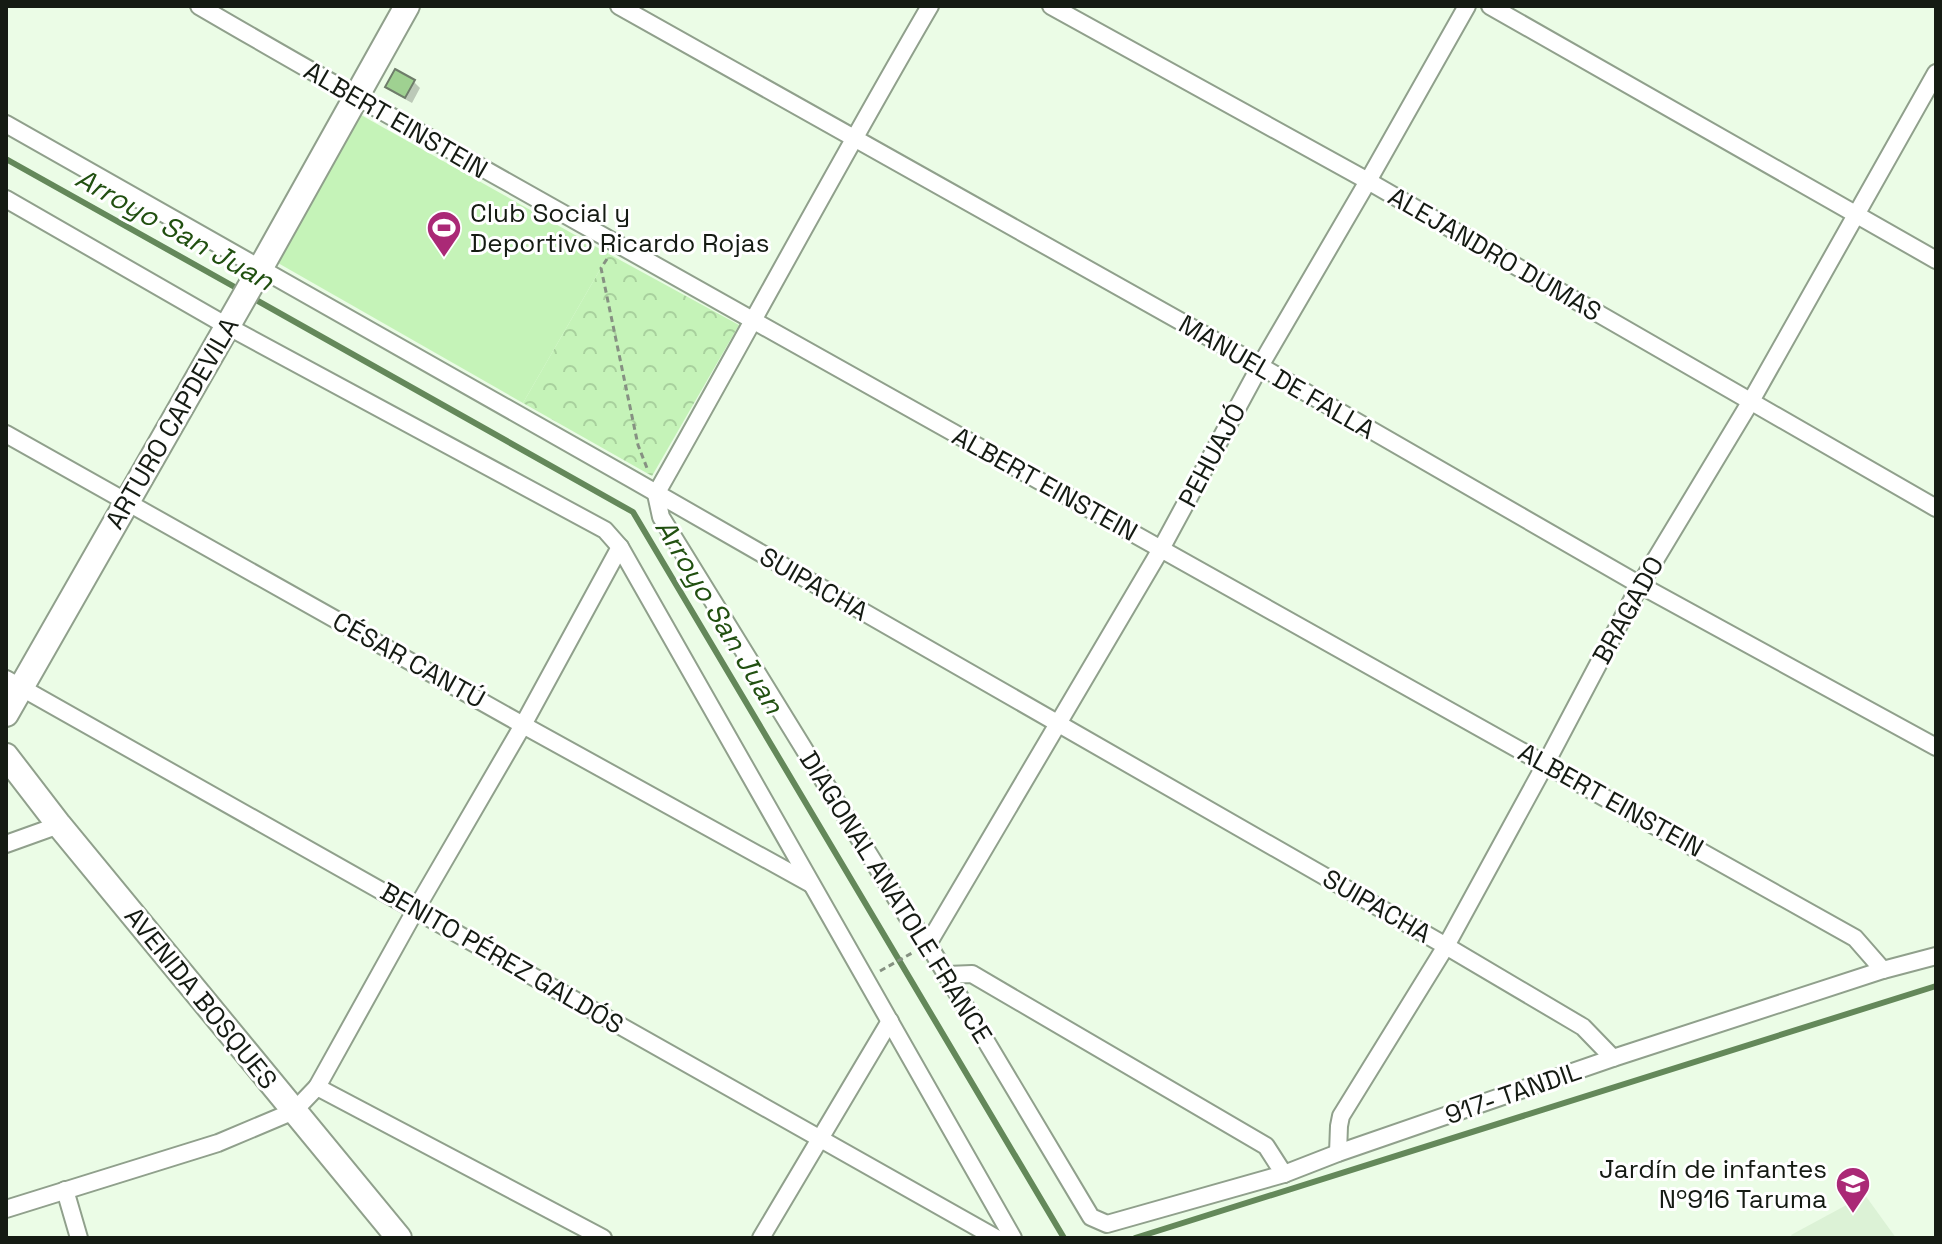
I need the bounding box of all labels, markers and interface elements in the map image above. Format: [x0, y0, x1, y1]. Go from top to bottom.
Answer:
street label: ALBERT EINSTEIN [298, 54, 494, 186]
water label: Arroyo San Juan [70, 160, 281, 299]
street label: ALEJANDRO DUMAS [1382, 179, 1608, 329]
place label: Club Social y Deportivo Ricardo Rojas [470, 196, 769, 260]
sports icon: Club Social y Deportivo Ricardo Rojas [425, 209, 463, 259]
street label: MANUEL DE FALLA [1173, 307, 1381, 447]
street label: ARTURO CAPDEVILA [98, 311, 246, 535]
street label: PEHUAJÓ [1170, 397, 1254, 513]
street label: ALBERT EINSTEIN [946, 419, 1144, 549]
water label: Arroyo San Juan [648, 512, 793, 721]
street label: SUIPACHA [754, 539, 874, 629]
street label: BRAGADO [1585, 550, 1671, 670]
street label: CÉSAR CANTÚ [327, 604, 491, 716]
street label: ALBERT EINSTEIN [1512, 735, 1710, 865]
street label: DIAGONAL ANATOLE FRANCE [792, 744, 1000, 1050]
street label: SUIPACHA [1317, 861, 1437, 951]
street label: BENITO PÉREZ GALDÓS [374, 874, 630, 1042]
street label: AVENIDA BOSQUES [117, 900, 285, 1096]
street label: 917- TANDIL [1440, 1054, 1586, 1132]
place label: Jardín de infantes Nº916 Taruma [1599, 1152, 1827, 1216]
school or university icon: Jardín de infantes Nº916 Taruma [1834, 1165, 1872, 1215]

